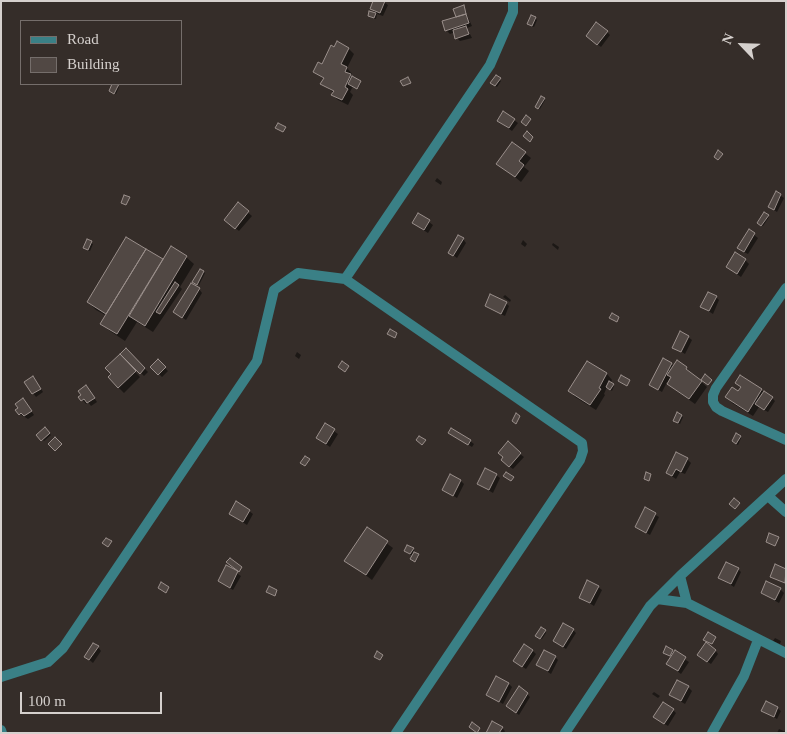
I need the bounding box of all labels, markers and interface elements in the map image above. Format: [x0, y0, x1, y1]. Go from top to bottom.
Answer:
legend [20, 20, 182, 85]
north arrow [717, 20, 767, 70]
text: Road [67, 31, 99, 47]
text: N [719, 31, 737, 46]
text: Building [67, 56, 120, 72]
scale bar [22, 682, 165, 714]
text: 100 m [28, 693, 66, 709]

